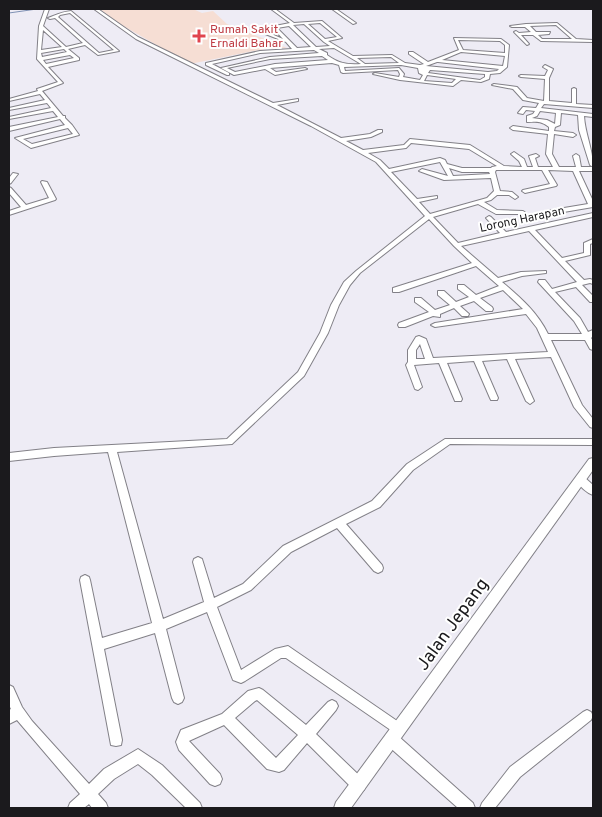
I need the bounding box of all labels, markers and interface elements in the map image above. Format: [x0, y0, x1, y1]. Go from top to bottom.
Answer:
place label: Rumah Sakit Ernaldi Bahar [210, 22, 283, 52]
marker: Rumah Sakit Ernaldi Bahar [192, 29, 206, 43]
street label: Lorong Harapan [478, 203, 566, 237]
street label: Jalan Jepang [412, 574, 494, 676]

